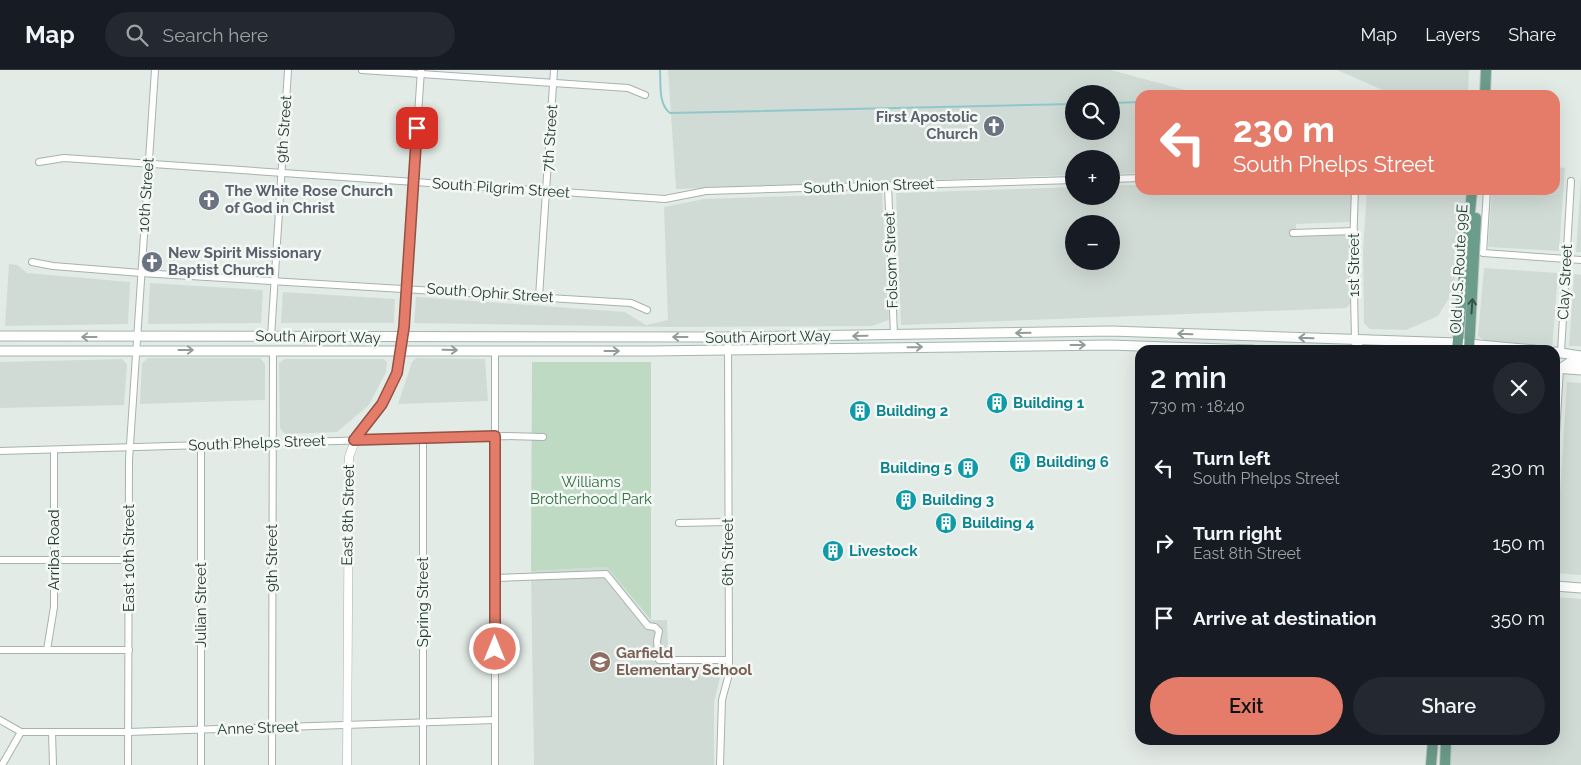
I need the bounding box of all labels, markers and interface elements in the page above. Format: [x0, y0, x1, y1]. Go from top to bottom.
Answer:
search box [105, 12, 455, 57]
text: Map [25, 20, 75, 49]
icon: search [123, 21, 151, 49]
text: Search here [163, 24, 268, 46]
text: Map [1361, 24, 1397, 45]
text: Layers [1425, 24, 1480, 45]
text: Share [1508, 24, 1556, 45]
map controls [1065, 85, 1120, 270]
button: search [1065, 85, 1120, 140]
street label: 9th Street [273, 94, 295, 164]
street label: 7th Street [539, 104, 561, 172]
pin [396, 107, 438, 149]
place label: First Apostolic Church [876, 108, 979, 143]
text: 230 m [1233, 109, 1335, 150]
icon: left [1150, 110, 1215, 175]
icon: arrive [403, 114, 431, 142]
church icon: First Apostolic Church [982, 114, 1006, 138]
button: + [1065, 150, 1120, 205]
text: South Phelps Street [1233, 151, 1435, 177]
street label: 10th Street [134, 157, 158, 233]
street label: South Pilgrim Street [431, 174, 571, 202]
street label: South Union Street [803, 175, 935, 197]
place label: The White Rose Church of God in Christ [225, 182, 393, 217]
church icon: The White Rose Church of God in Christ [197, 188, 221, 212]
street label: Old U.S. Route 99E [1447, 204, 1471, 334]
street label: Folsom Street [880, 211, 902, 309]
button: − [1065, 215, 1120, 270]
street label: 1st Street [1345, 233, 1363, 297]
place label: New Spirit Missionary Baptist Church [168, 244, 322, 279]
street label: Clay Street [1554, 244, 1576, 320]
church icon: New Spirit Missionary Baptist Church [140, 250, 164, 274]
street label: South Ophir Street [426, 280, 554, 306]
one-way arrow [1468, 298, 1477, 314]
street label: South Airport Way [255, 327, 381, 347]
street label: South Airport Way [705, 327, 831, 347]
one-way arrow [1015, 328, 1031, 338]
one-way arrow [1177, 329, 1193, 338]
one-way arrow [852, 331, 868, 340]
one-way arrow [81, 332, 98, 342]
one-way arrow [672, 332, 688, 342]
one-way arrow [1298, 333, 1314, 343]
one-way arrow [1070, 340, 1086, 350]
one-way arrow [907, 342, 923, 352]
one-way arrow [177, 345, 193, 355]
one-way arrow [442, 345, 458, 355]
one-way arrow [604, 346, 620, 356]
text: 2 min [1150, 360, 1227, 395]
button: close [1493, 362, 1545, 414]
building icon: Building 1 [985, 391, 1009, 415]
place label: Building 1 [1013, 394, 1085, 412]
text: 730 m · 18:40 [1150, 397, 1245, 416]
building icon: Building 2 [848, 399, 872, 423]
place label: Building 2 [876, 402, 948, 420]
street label: South Phelps Street [188, 432, 326, 454]
text: Turn left [1193, 447, 1270, 469]
building icon: Building 6 [1008, 450, 1032, 474]
place label: Building 6 [1036, 453, 1109, 471]
icon: left [1150, 454, 1178, 482]
building icon: Building 5 [956, 456, 980, 480]
text: 230 m [1491, 457, 1545, 479]
place label: Building 5 [880, 459, 952, 477]
street label: East 8th Street [338, 464, 358, 566]
text: South Phelps Street [1193, 469, 1340, 488]
park label: Williams Brotherhood Park [530, 473, 652, 508]
building icon: Building 3 [894, 488, 918, 512]
place label: Building 3 [922, 491, 994, 509]
street label: East 10th Street [120, 504, 138, 612]
street label: Arriba Road [45, 509, 63, 591]
building icon: Building 4 [934, 511, 958, 535]
place label: Building 4 [962, 514, 1035, 532]
street label: 6th Street [719, 518, 737, 586]
text: Turn right [1193, 522, 1282, 544]
street label: 9th Street [263, 524, 281, 592]
icon: right [1150, 529, 1178, 557]
text: 150 m [1493, 532, 1545, 554]
building icon: Livestock [821, 539, 845, 563]
place label: Livestock [849, 542, 918, 560]
text: East 8th Street [1193, 544, 1301, 563]
street label: Spring Street [414, 557, 432, 647]
street label: Julian Street [192, 562, 210, 648]
icon: arrive [1150, 604, 1178, 632]
text: Arrive at destination [1193, 607, 1377, 629]
text: 350 m [1491, 607, 1545, 629]
position arrow [468, 622, 520, 674]
place label: Garfield Elementary School [616, 644, 752, 679]
school or university icon: Garfield Elementary School [588, 650, 612, 674]
button: Exit [1150, 677, 1343, 735]
button: Share [1353, 677, 1545, 735]
street label: Anne Street [217, 718, 299, 738]

